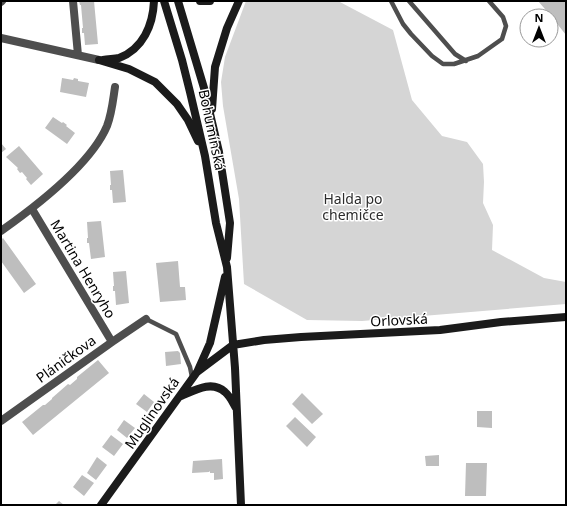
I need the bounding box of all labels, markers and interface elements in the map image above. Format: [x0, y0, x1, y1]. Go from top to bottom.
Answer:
north arrow [519, 8, 559, 48]
text: N [535, 10, 543, 25]
street label: Bohumínská [195, 88, 230, 172]
park label: Halda po chemičce [322, 189, 384, 224]
street label: Martina Henryho [46, 216, 120, 322]
street label: Orlovská [370, 309, 428, 330]
street label: Pláničkova [32, 330, 99, 387]
street label: Muglinovská [120, 373, 183, 452]

